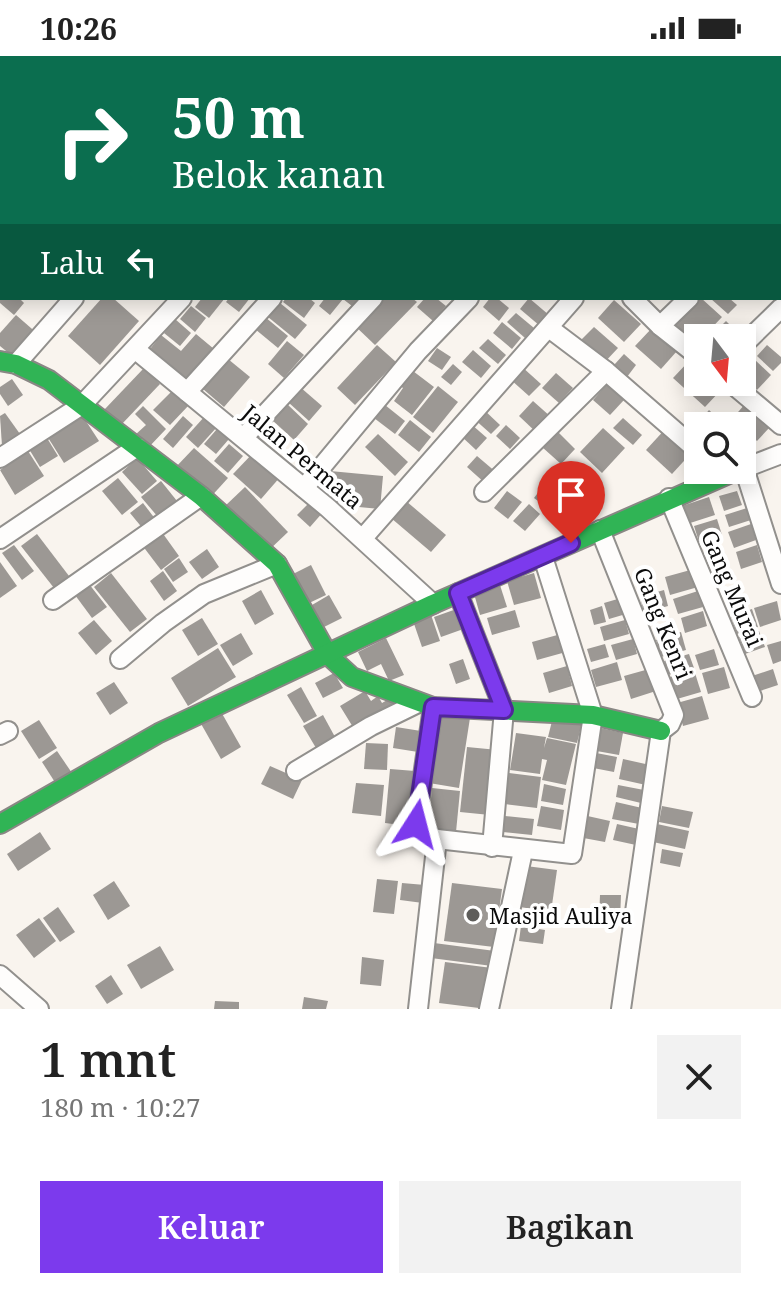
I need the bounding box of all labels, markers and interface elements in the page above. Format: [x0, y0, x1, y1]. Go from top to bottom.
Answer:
text: 10:26 [40, 8, 117, 49]
text: 50 m [172, 78, 305, 154]
icon: right [40, 88, 144, 192]
text: Belok kanan [172, 150, 385, 199]
icon: left [120, 240, 164, 284]
text: Lalu [40, 242, 104, 283]
north arrow [684, 324, 756, 396]
map controls [684, 324, 756, 484]
street label: Jalan Permata [236, 396, 369, 515]
button: search [684, 412, 756, 484]
pin [537, 461, 605, 543]
icon: arrive [549, 473, 593, 517]
street label: Gang Murai [695, 525, 771, 651]
street label: Gang Kenri [628, 563, 700, 683]
position arrow [374, 782, 458, 866]
place label: Masjid Auliya [489, 900, 633, 930]
marker: Masjid Auliya [464, 906, 482, 924]
text: 1 mnt [40, 1026, 176, 1091]
button: close [657, 1035, 741, 1119]
text: 180 m · 10:27 [40, 1089, 201, 1125]
button: Keluar [40, 1181, 383, 1273]
button: Bagikan [399, 1181, 741, 1273]

